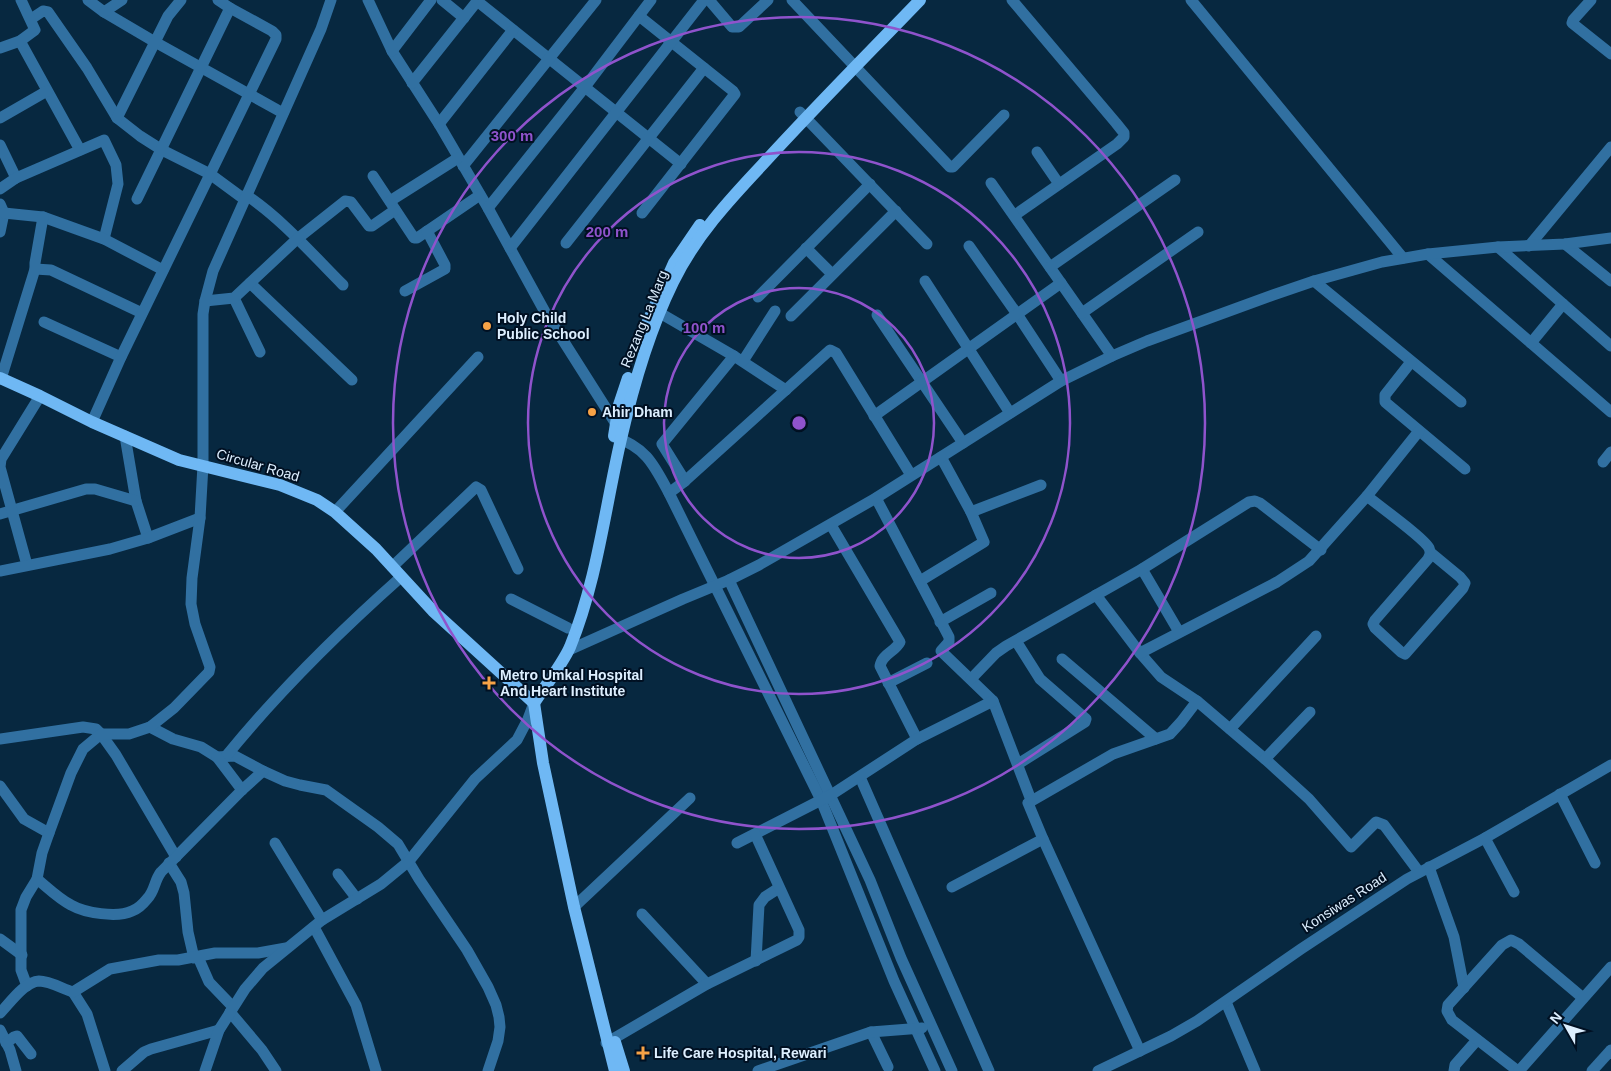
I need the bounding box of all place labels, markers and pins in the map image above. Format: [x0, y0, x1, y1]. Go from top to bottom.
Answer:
place label: Holy Child Public School [497, 310, 590, 342]
marker: Holy Child Public School [481, 320, 493, 332]
place label: Ahir Dham [602, 404, 673, 420]
marker: Ahir Dham [586, 406, 598, 418]
centre of rings [790, 414, 808, 432]
place label: Metro Umkal Hospital And Heart Institute [500, 667, 643, 699]
marker: Metro Umkal Hospital And Heart Institute [482, 676, 496, 690]
place label: Life Care Hospital, Rewari [654, 1045, 827, 1061]
marker: Life Care Hospital, Rewari [636, 1046, 650, 1060]

